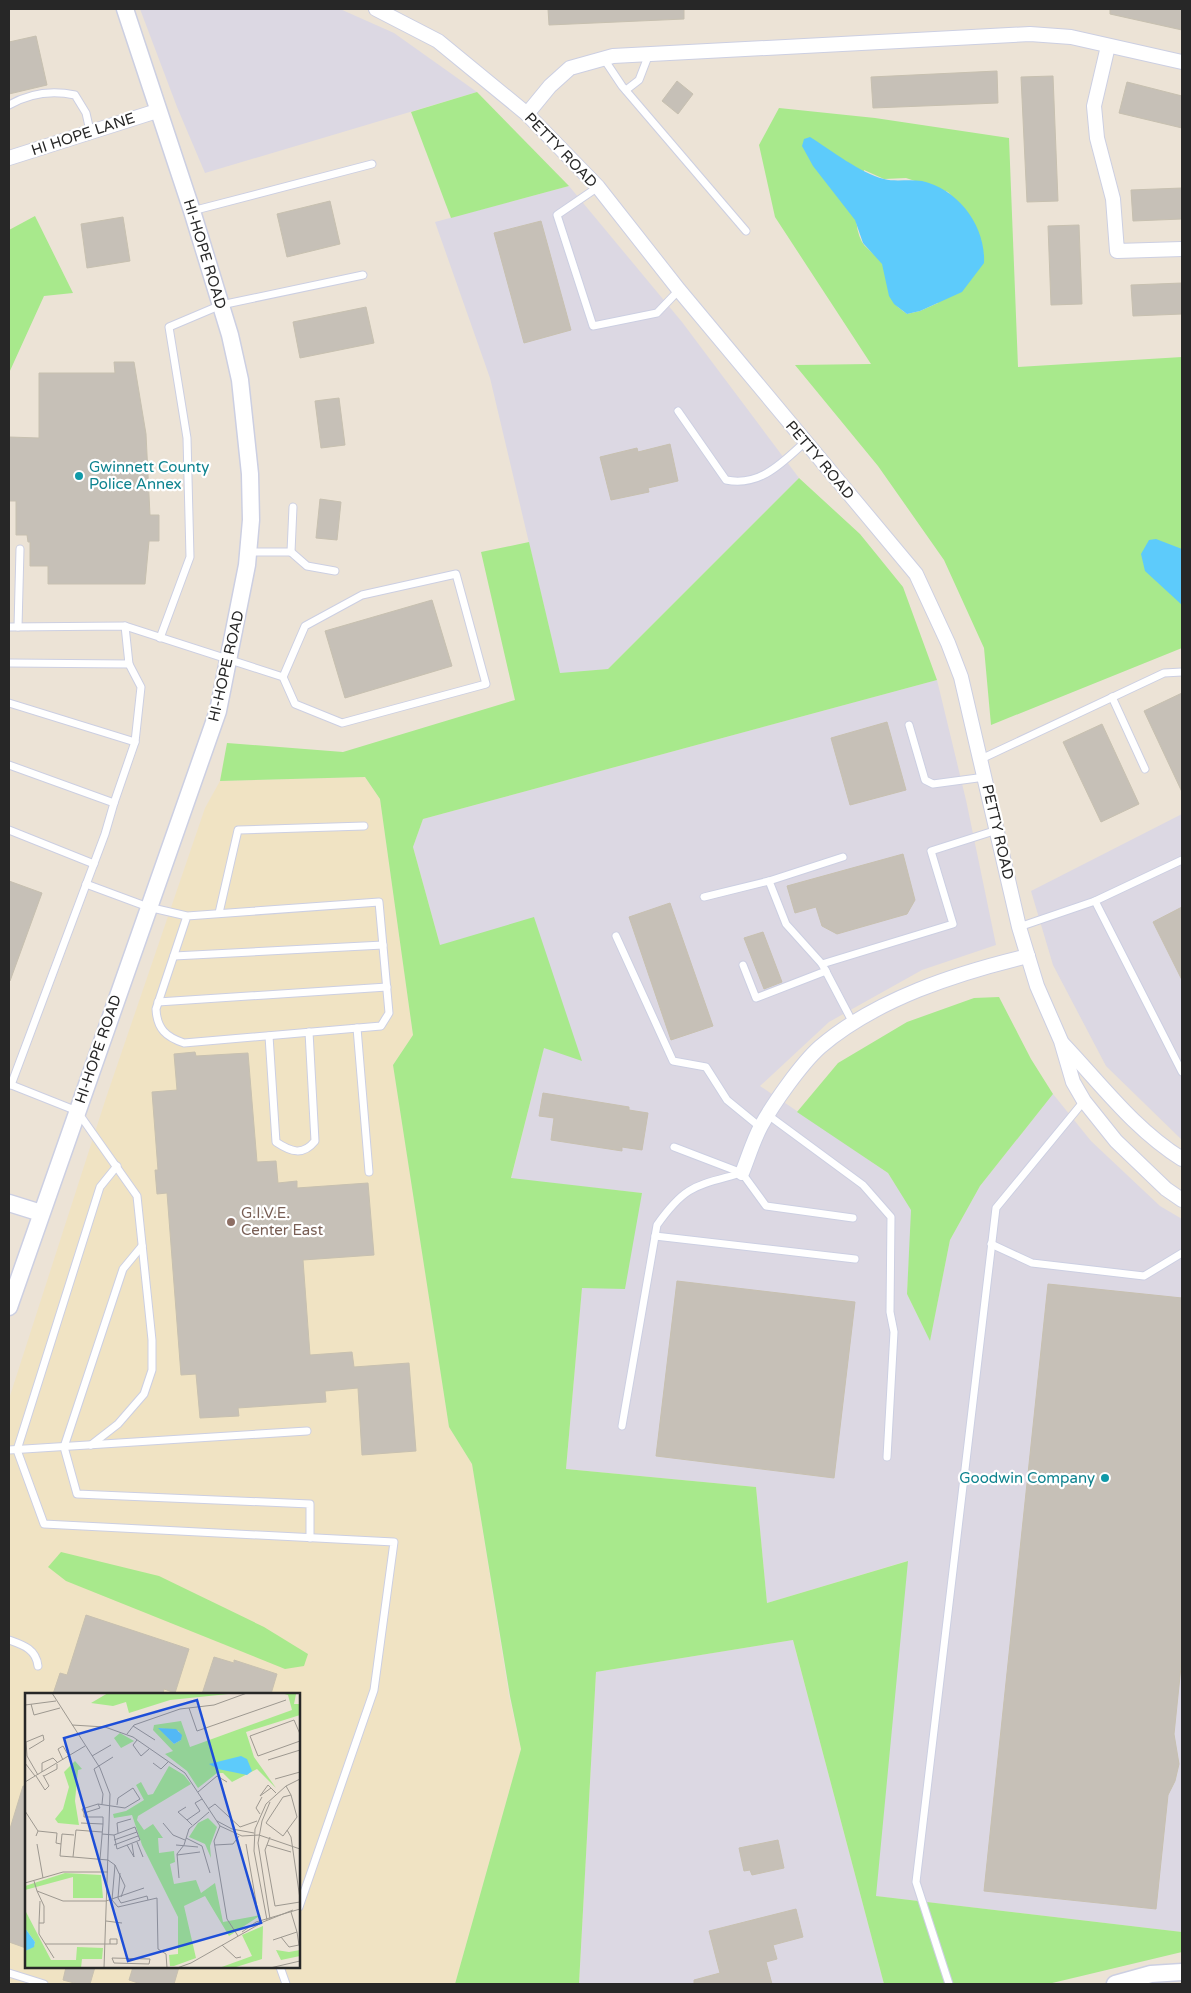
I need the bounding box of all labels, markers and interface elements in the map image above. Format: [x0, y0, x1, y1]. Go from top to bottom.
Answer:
street label: HI HOPE LANE [29, 109, 137, 159]
street label: PETTY ROAD [521, 109, 601, 191]
street label: HI-HOPE ROAD [180, 197, 230, 311]
street label: PETTY ROAD [782, 417, 858, 503]
place label: Gwinnett County Police Annex [89, 458, 209, 493]
marker: Gwinnett County Police Annex [73, 470, 85, 482]
street label: HI-HOPE ROAD [204, 608, 248, 724]
street label: PETTY ROAD [978, 783, 1018, 881]
street label: HI-HOPE ROAD [71, 992, 125, 1106]
place label: G.I.V.E. Center East [241, 1204, 323, 1239]
marker: G.I.V.E. Center East [225, 1216, 237, 1228]
place label: Goodwin Company [959, 1469, 1095, 1487]
marker: Goodwin Company [1099, 1472, 1111, 1484]
inset map [25, 1693, 300, 1968]

